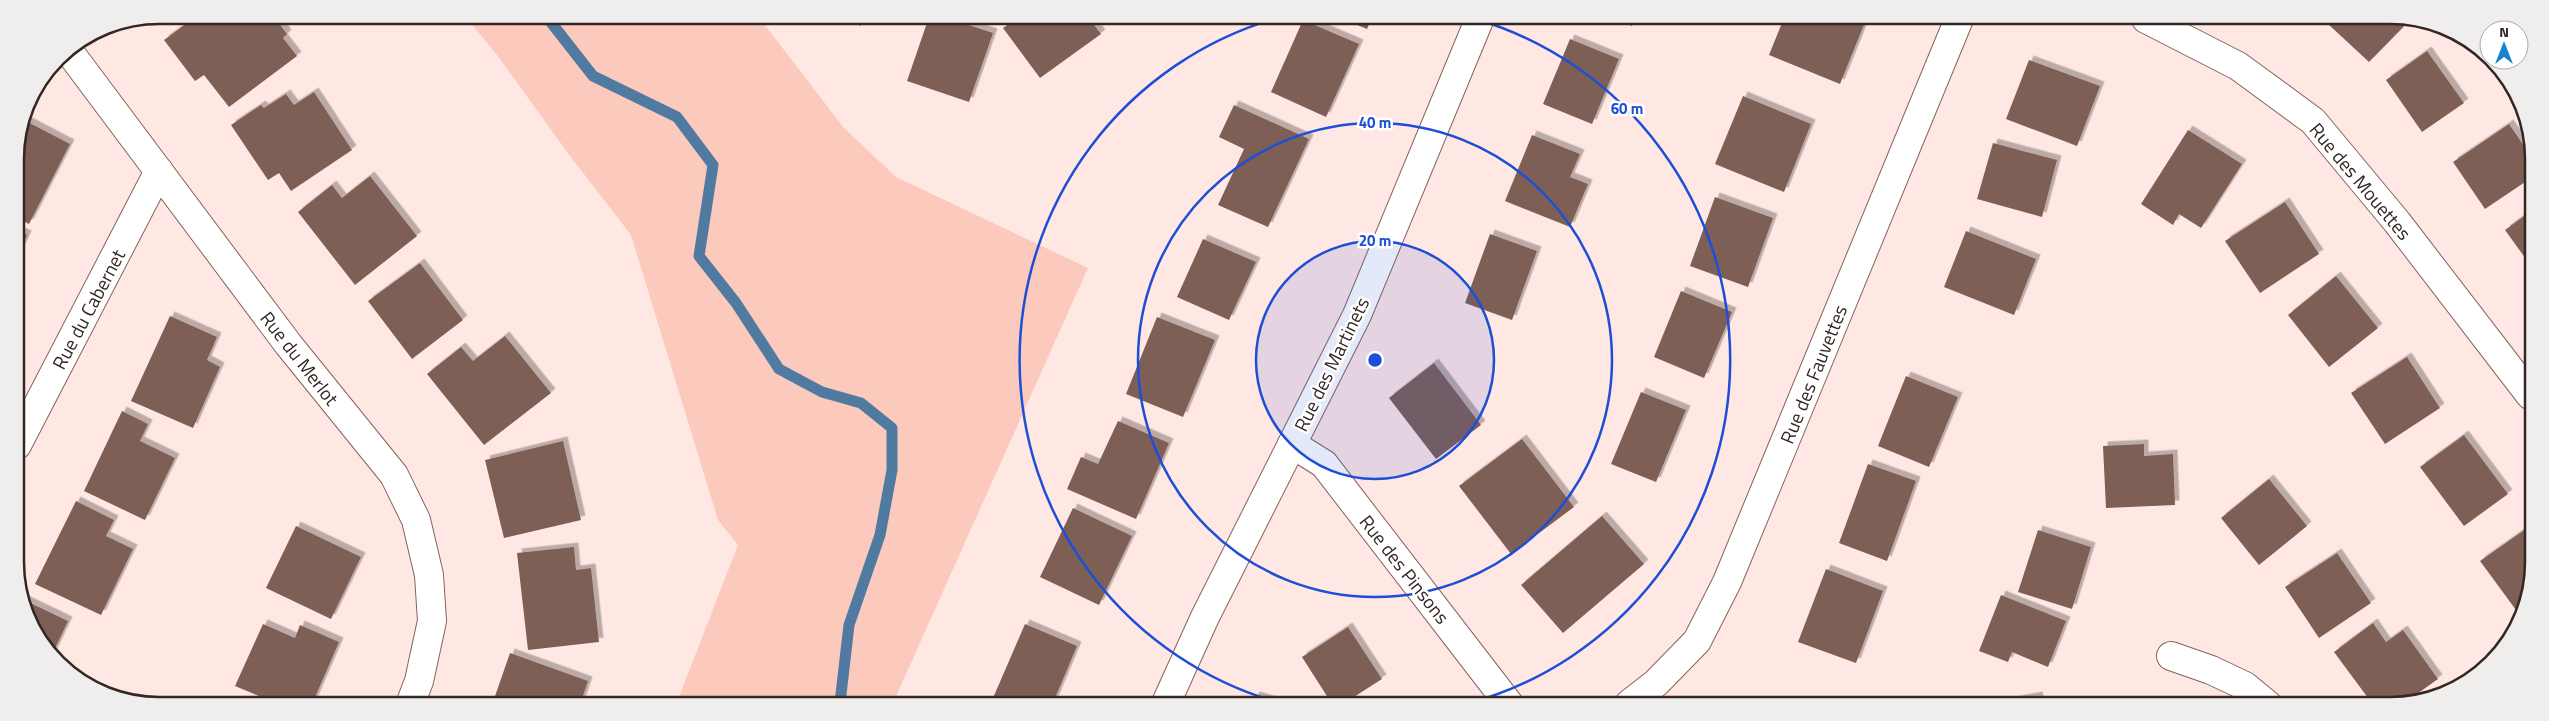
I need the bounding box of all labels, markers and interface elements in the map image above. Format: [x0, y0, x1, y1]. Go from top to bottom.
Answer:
north arrow [2479, 20, 2529, 70]
text: N [2499, 21, 2509, 42]
text: 60 m [1611, 97, 1643, 120]
text: 40 m [1359, 111, 1391, 134]
street label: Rue des Mouettes [2303, 116, 2419, 246]
text: 20 m [1359, 229, 1391, 252]
street label: Rue du Cabernet [44, 244, 132, 374]
street label: Rue des Martinets [1286, 292, 1376, 436]
street label: Rue des Fauvettes [1772, 300, 1854, 448]
street label: Rue du Merlot [254, 305, 346, 412]
centre of rings [1366, 351, 1384, 369]
street label: Rue des Pinsons [1353, 508, 1457, 630]

